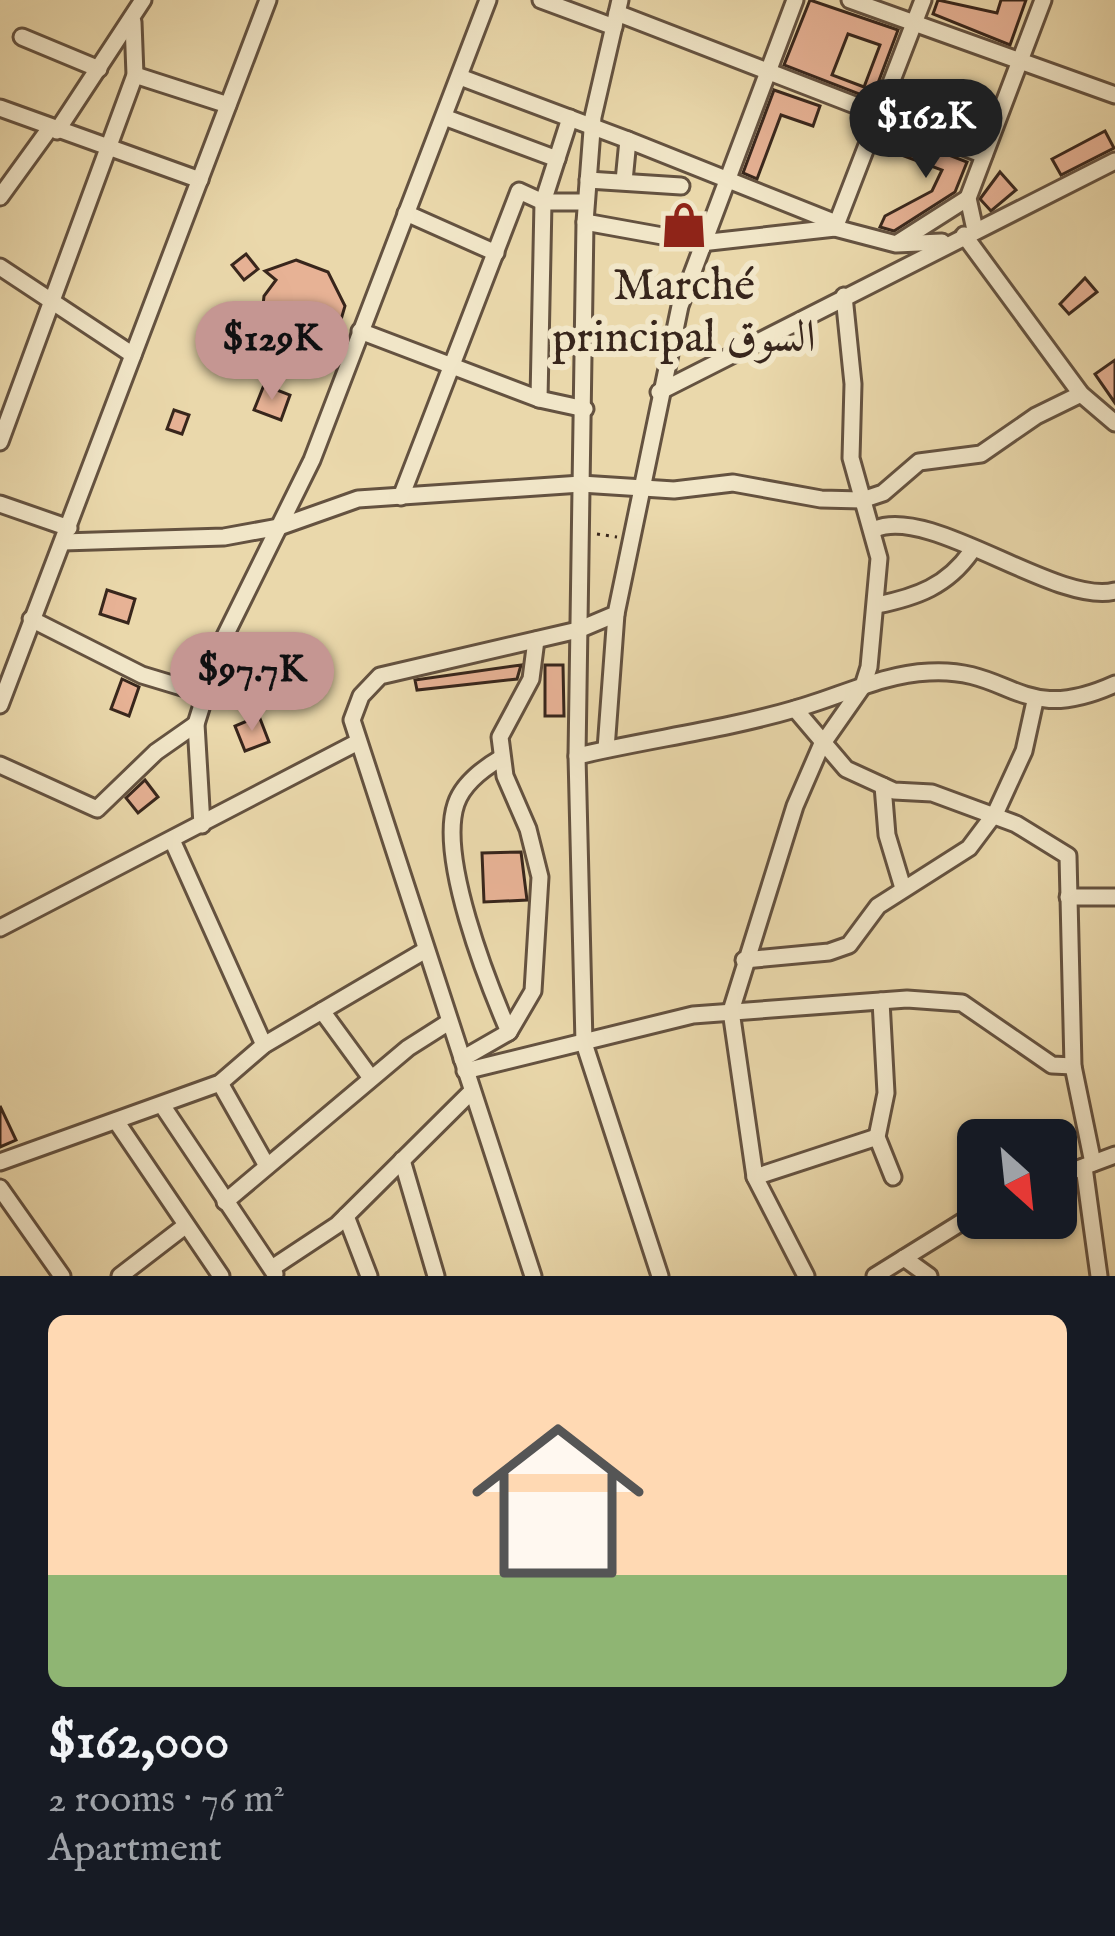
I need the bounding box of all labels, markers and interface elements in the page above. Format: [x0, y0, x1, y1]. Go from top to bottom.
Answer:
pin: $162K [842, 79, 1010, 181]
text: $162K [876, 93, 976, 142]
shop icon: Marché principal السوق [659, 200, 709, 250]
place label: Marché principal السوق [552, 258, 816, 367]
pin: $129K [188, 301, 356, 403]
text: $129K [222, 315, 322, 364]
pin: $97.7K [154, 632, 350, 734]
text: $97.7K [197, 646, 307, 695]
north arrow [957, 1119, 1077, 1239]
map controls [957, 1119, 1077, 1239]
icon: home [450, 1393, 666, 1609]
text: $162,000 [48, 1711, 229, 1776]
text: 2 rooms · 76 m² [48, 1776, 285, 1825]
text: Apartment [48, 1825, 222, 1874]

